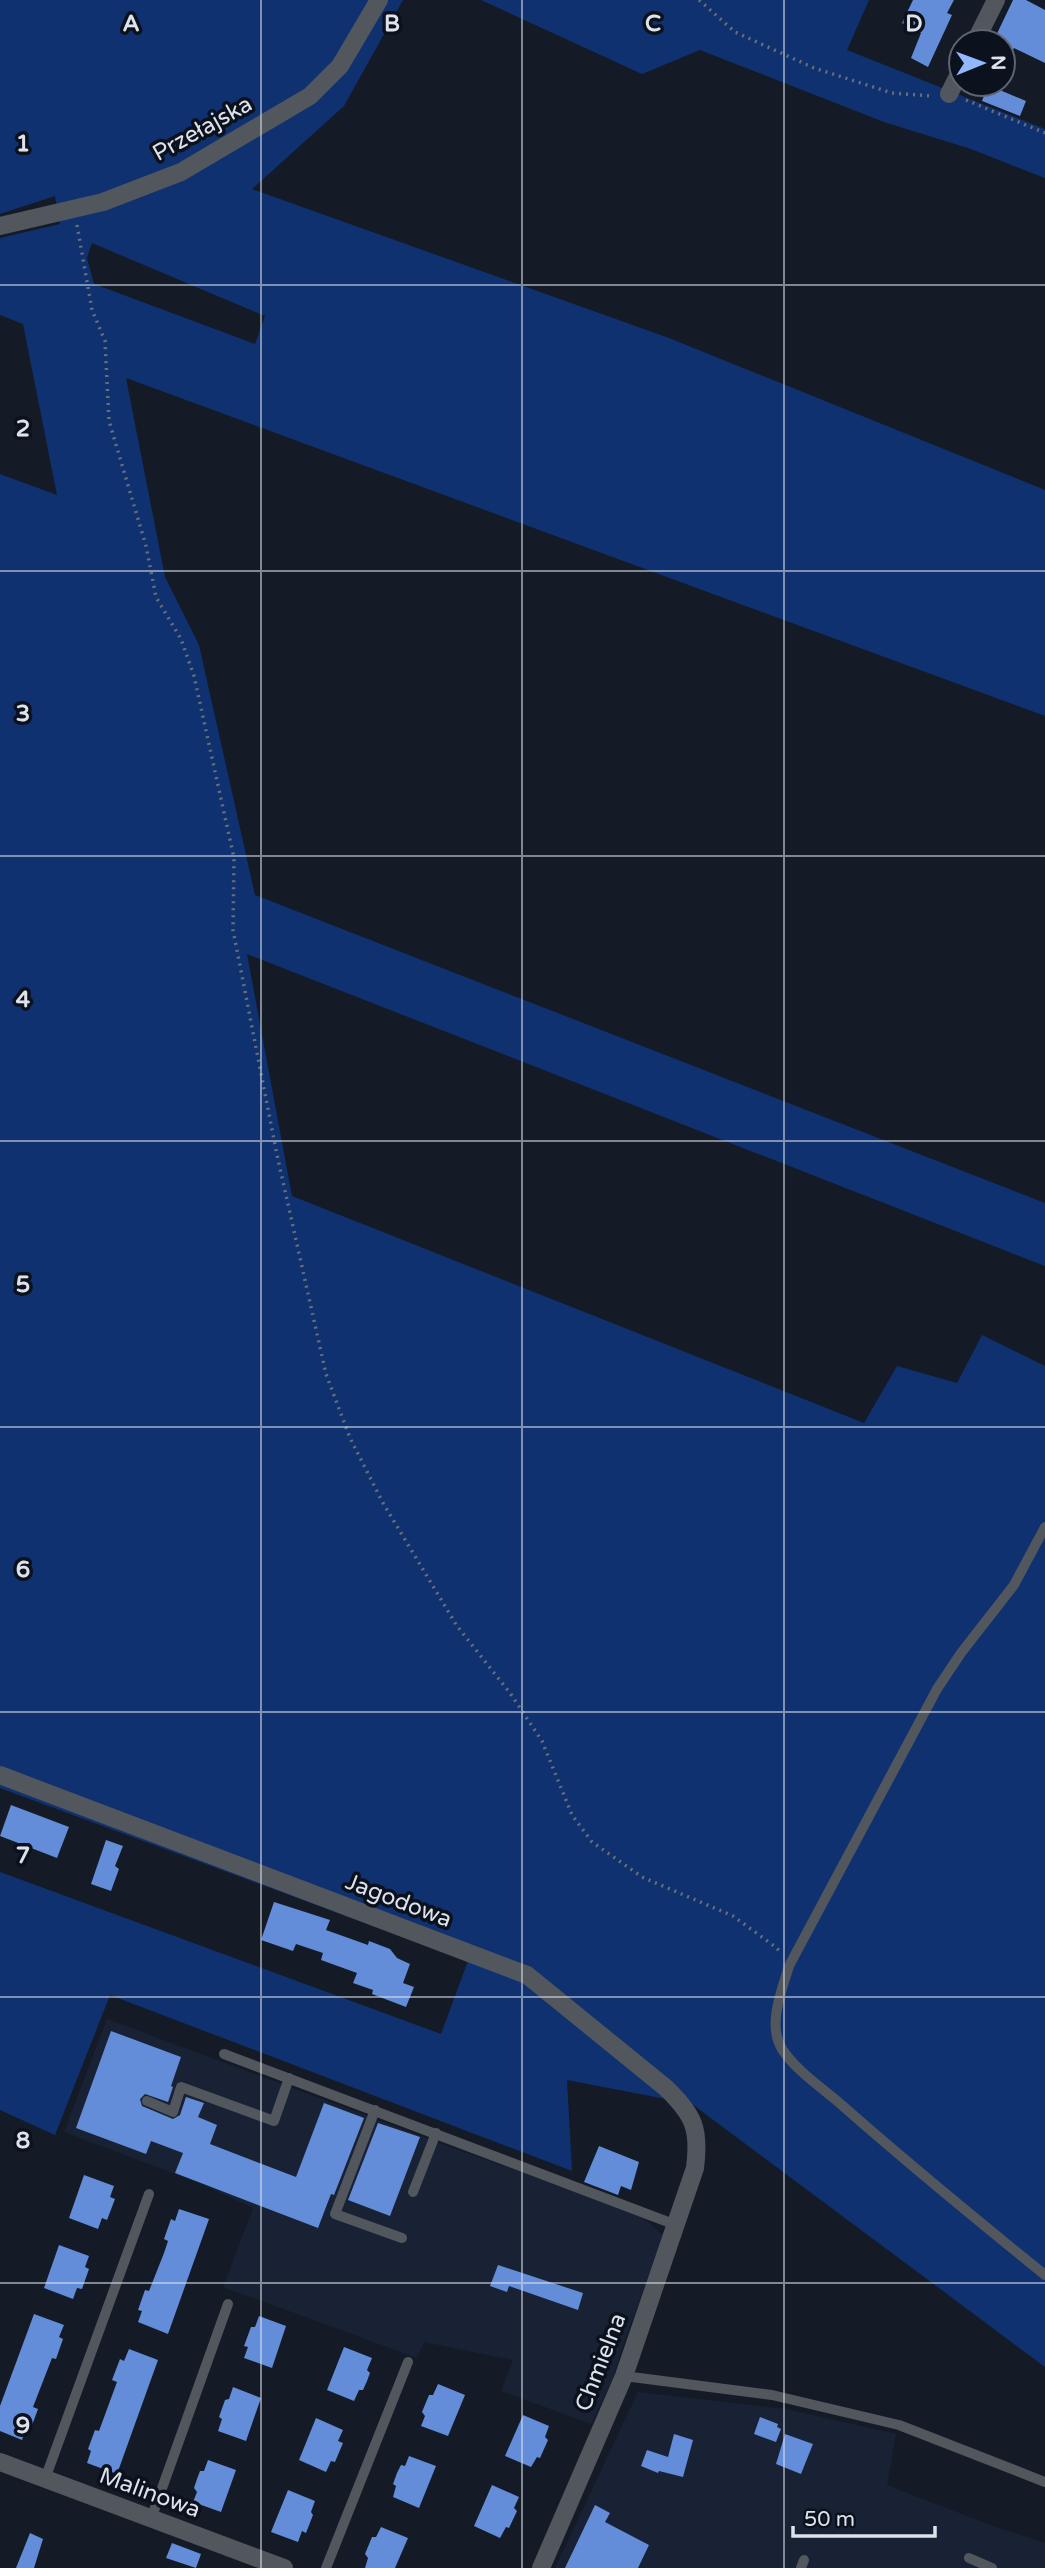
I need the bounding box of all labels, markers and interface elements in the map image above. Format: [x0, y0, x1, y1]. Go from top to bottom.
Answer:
text: A [122, 10, 140, 38]
text: B [384, 10, 400, 38]
text: C [645, 10, 661, 38]
text: D [905, 10, 923, 38]
north arrow [947, 28, 1017, 98]
text: N [987, 55, 1009, 71]
street label: Przełajska [148, 90, 257, 168]
text: 1 [16, 130, 30, 158]
text: 2 [16, 415, 30, 443]
text: 3 [16, 700, 30, 728]
text: 4 [16, 986, 31, 1014]
text: 5 [16, 1271, 30, 1299]
text: 6 [16, 1556, 30, 1584]
text: 7 [16, 1842, 30, 1870]
street label: Jagodowa [342, 1868, 456, 1934]
text: 8 [16, 2127, 30, 2155]
street label: Chmielna [569, 2309, 632, 2415]
text: 9 [16, 2412, 30, 2440]
street label: Malinowa [95, 2462, 204, 2524]
scale bar [793, 2494, 935, 2538]
text: 50 m [804, 2507, 855, 2532]

